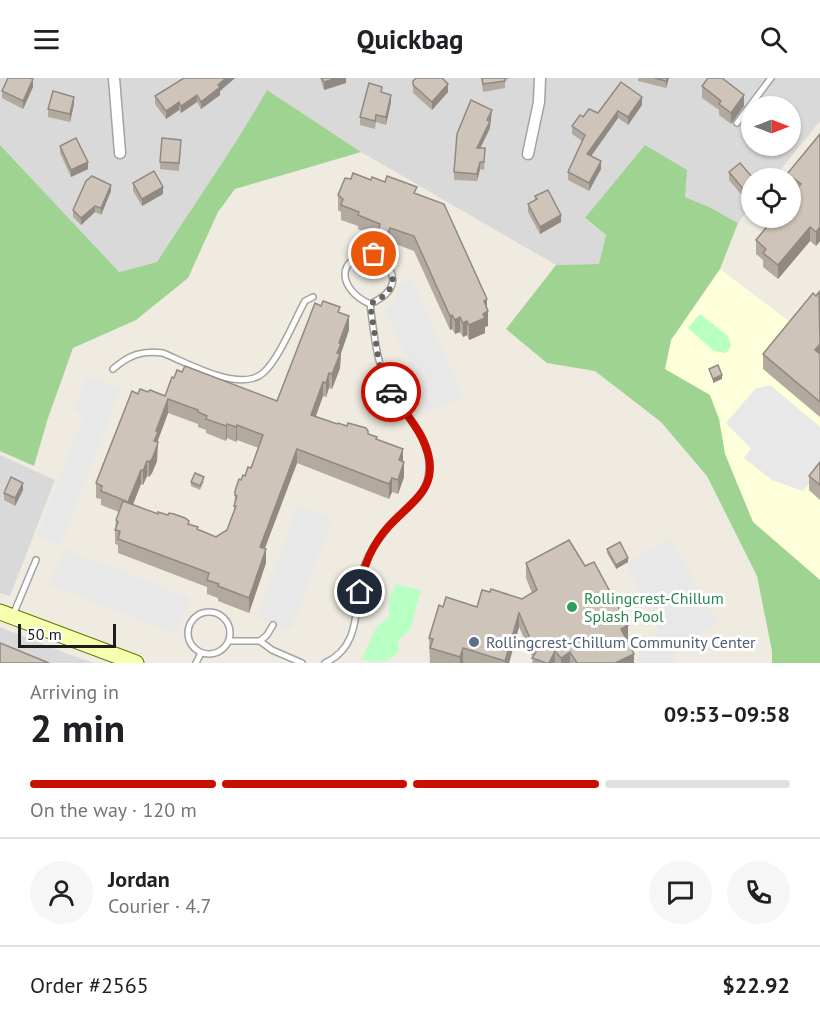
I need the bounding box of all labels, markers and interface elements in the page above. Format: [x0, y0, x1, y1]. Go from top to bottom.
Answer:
text: Quickbag [356, 22, 464, 56]
icon: menu [30, 23, 63, 56]
icon: search [757, 23, 790, 56]
north arrow [741, 96, 801, 156]
map controls [741, 96, 801, 228]
button: locate [741, 168, 801, 228]
pin [348, 228, 399, 279]
icon: bag [357, 237, 390, 270]
courier [361, 362, 421, 422]
icon: car [375, 376, 408, 409]
pin [334, 566, 385, 617]
icon: home [343, 575, 376, 608]
place label: Rollingcrest-Chillum Splash Pool [584, 588, 724, 626]
marker: Rollingcrest-Chillum Splash Pool [565, 600, 579, 614]
scale bar [18, 621, 116, 648]
text: 50 m [27, 624, 62, 644]
place label: Rollingcrest-Chillum Community Center [486, 632, 756, 652]
marker: Rollingcrest-Chillum Community Center [467, 635, 481, 649]
text: Arriving in [30, 679, 119, 705]
text: 09:53–09:58 [664, 700, 790, 728]
text: 2 min [30, 702, 125, 753]
text: On the way · 120 m [30, 797, 197, 823]
button: person [30, 861, 93, 924]
button: chat [649, 861, 712, 924]
button: phone [727, 861, 790, 924]
text: Jordan [108, 865, 170, 893]
text: Courier · 4.7 [108, 893, 211, 919]
text: Order #2565 [30, 971, 149, 999]
text: $22.92 [722, 971, 790, 999]

